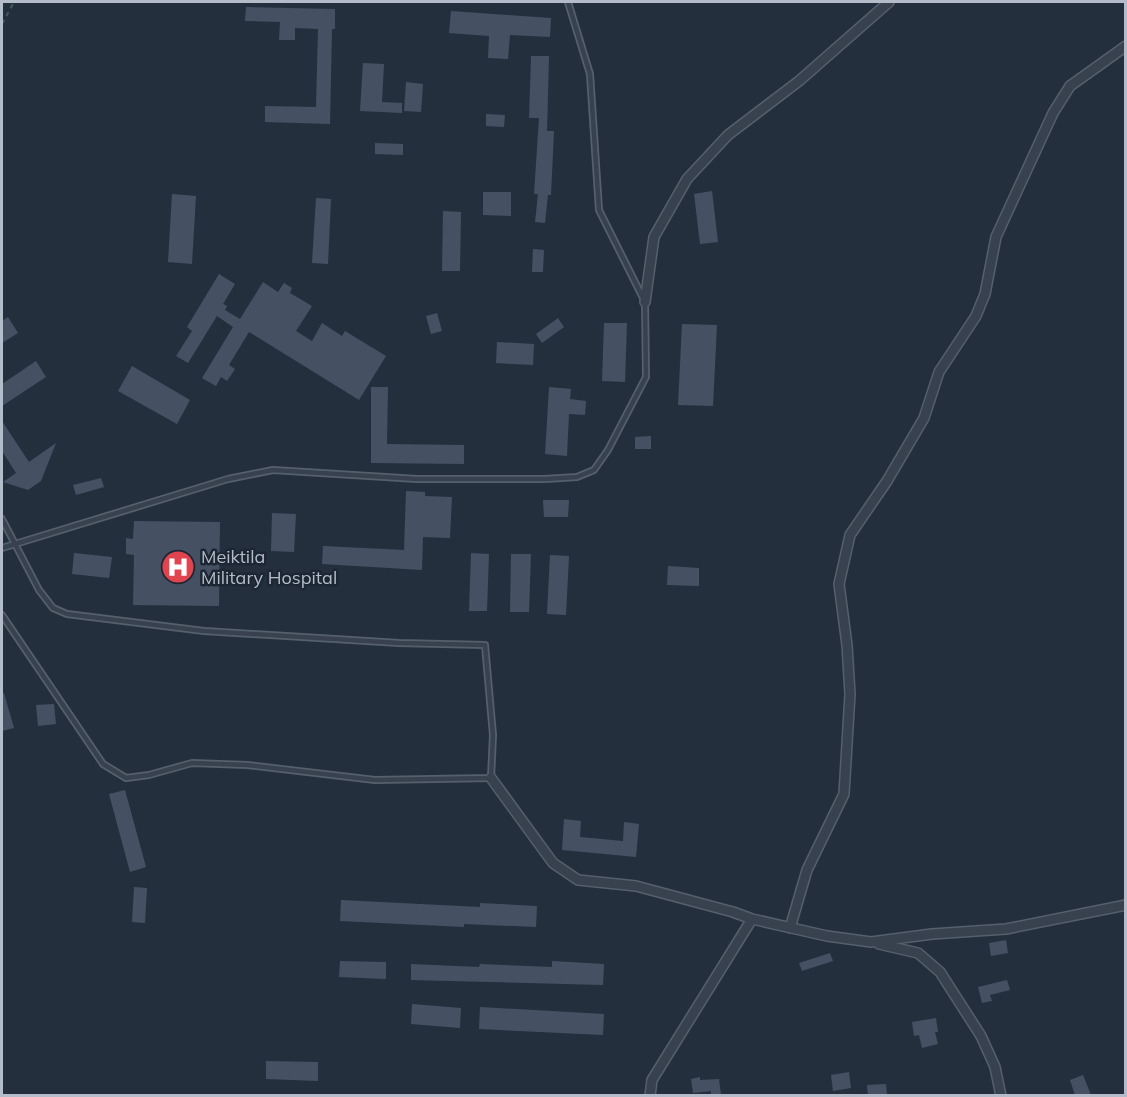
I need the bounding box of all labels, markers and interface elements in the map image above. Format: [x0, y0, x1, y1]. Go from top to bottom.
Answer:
place label: Meiktila Military Hospital [201, 545, 337, 589]
hospital icon: Meiktila Military Hospital [160, 549, 196, 585]

